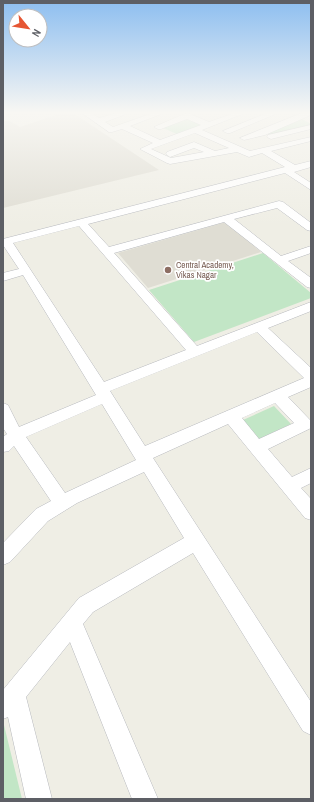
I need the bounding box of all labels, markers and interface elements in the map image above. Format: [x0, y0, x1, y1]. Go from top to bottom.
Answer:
north arrow [8, 8, 48, 48]
text: N [29, 27, 44, 39]
place label: Central Academy, Vikas Nagar [176, 259, 234, 281]
marker: Central Academy, Vikas Nagar [163, 265, 173, 275]

